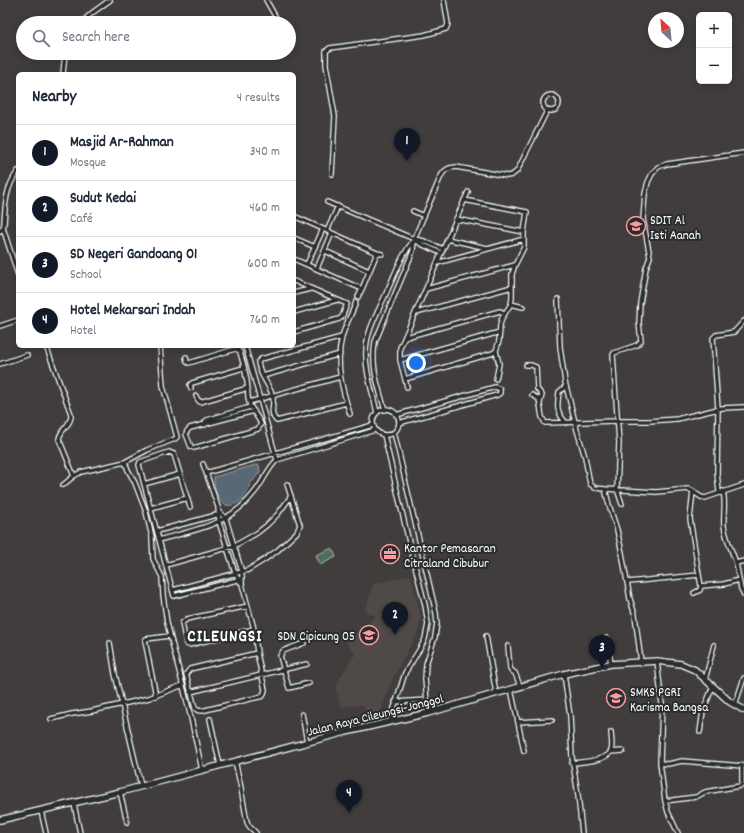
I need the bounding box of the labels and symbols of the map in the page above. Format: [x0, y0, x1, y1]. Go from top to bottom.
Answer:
north arrow [648, 12, 684, 48]
pin: 1 [394, 128, 420, 161]
place label: SDIT Al Isti Aanah [650, 212, 701, 246]
school or university icon: SDIT Al Isti Aanah [625, 215, 647, 237]
your location [406, 353, 426, 373]
place label: Kantor Pemasaran Citraland Cibubur [404, 540, 496, 574]
office icon: Kantor Pemasaran Citraland Cibubur [379, 543, 401, 565]
pin: 2 [382, 602, 408, 635]
school or university icon: SDN Cipicung 05 [358, 624, 380, 646]
district label: CILEUNGSI [187, 626, 263, 650]
place label: SDN Cipicung 05 [277, 628, 355, 647]
pin: 3 [589, 635, 615, 668]
place label: SMKS PGRI Karisma Bangsa [630, 684, 709, 718]
school or university icon: SMKS PGRI Karisma Bangsa [605, 687, 627, 709]
street label: Jalan Raya Cileungsi-Jonggol [305, 690, 446, 743]
pin: 4 [336, 780, 362, 813]

